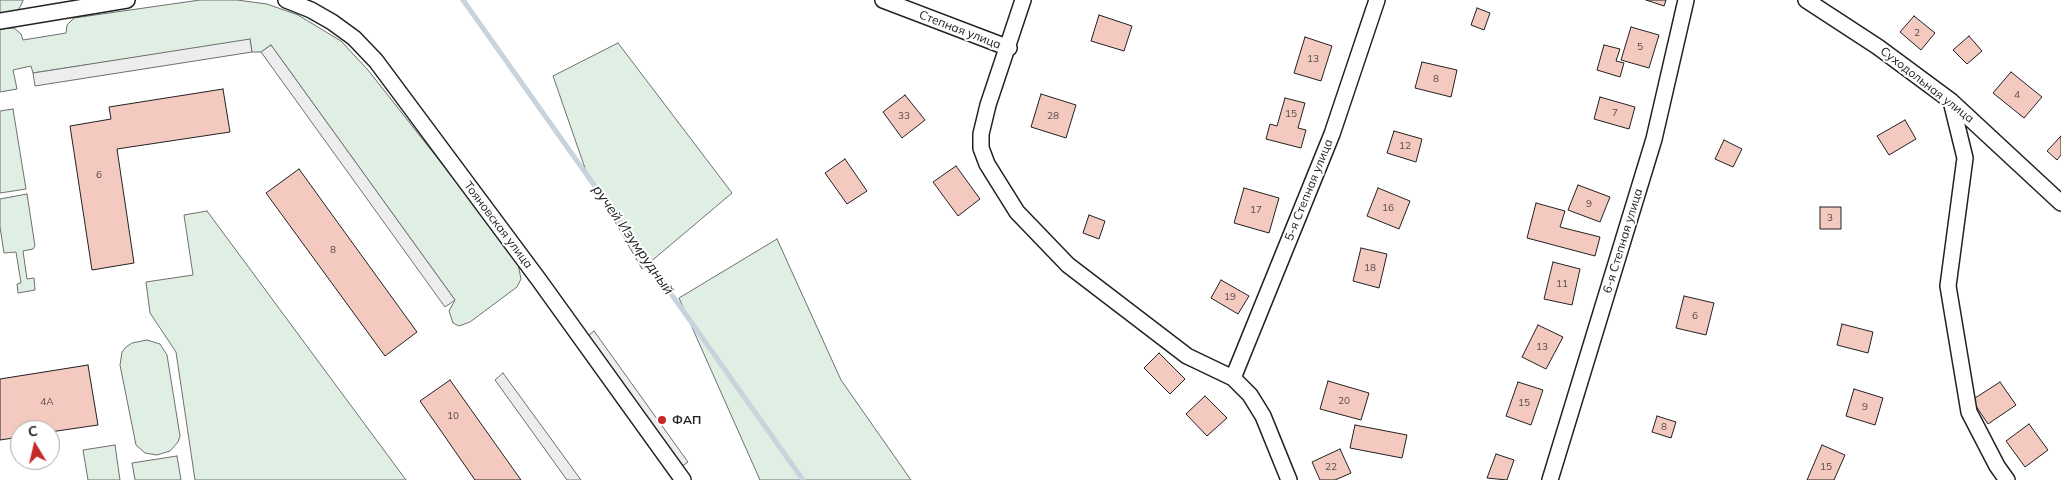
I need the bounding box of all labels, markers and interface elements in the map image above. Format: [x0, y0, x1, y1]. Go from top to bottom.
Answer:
street label: Степная улица [917, 8, 1003, 52]
house number: 2 [1914, 27, 1920, 39]
house number: 5 [1637, 41, 1643, 53]
street label: Суходольная улица [1877, 44, 1977, 126]
house number: 13 [1307, 53, 1319, 65]
house number: 8 [1433, 73, 1439, 85]
house number: 4 [2014, 89, 2020, 101]
house number: 7 [1612, 107, 1618, 119]
house number: 15 [1285, 108, 1297, 120]
house number: 33 [898, 110, 910, 122]
house number: 28 [1047, 110, 1059, 122]
street label: 5-я Степная улица [1282, 137, 1336, 243]
house number: 12 [1399, 140, 1411, 152]
house number: 6 [96, 169, 102, 181]
street label: Тояновская улица [461, 179, 535, 271]
water label: ручей Изумрудный [589, 182, 677, 298]
street label: 6-я Степная улица [1600, 187, 1646, 295]
house number: 9 [1586, 198, 1592, 210]
house number: 16 [1382, 202, 1394, 214]
house number: 17 [1250, 204, 1262, 216]
house number: 3 [1827, 212, 1833, 224]
house number: 8 [330, 244, 336, 256]
house number: 18 [1364, 262, 1376, 274]
house number: 11 [1556, 278, 1568, 290]
house number: 19 [1224, 291, 1236, 303]
house number: 6 [1692, 310, 1698, 322]
house number: 13 [1536, 341, 1548, 353]
house number: 20 [1338, 395, 1350, 407]
house number: 4А [40, 396, 54, 408]
house number: 15 [1518, 397, 1530, 409]
house number: 9 [1862, 401, 1868, 413]
house number: 10 [447, 410, 459, 422]
place label: ФАП [672, 413, 701, 427]
marker: ФАП [656, 414, 668, 426]
north arrow [10, 420, 60, 470]
house number: 8 [1661, 421, 1667, 433]
text: С [27, 422, 39, 441]
house number: 22 [1325, 461, 1337, 473]
house number: 15 [1820, 461, 1832, 473]

